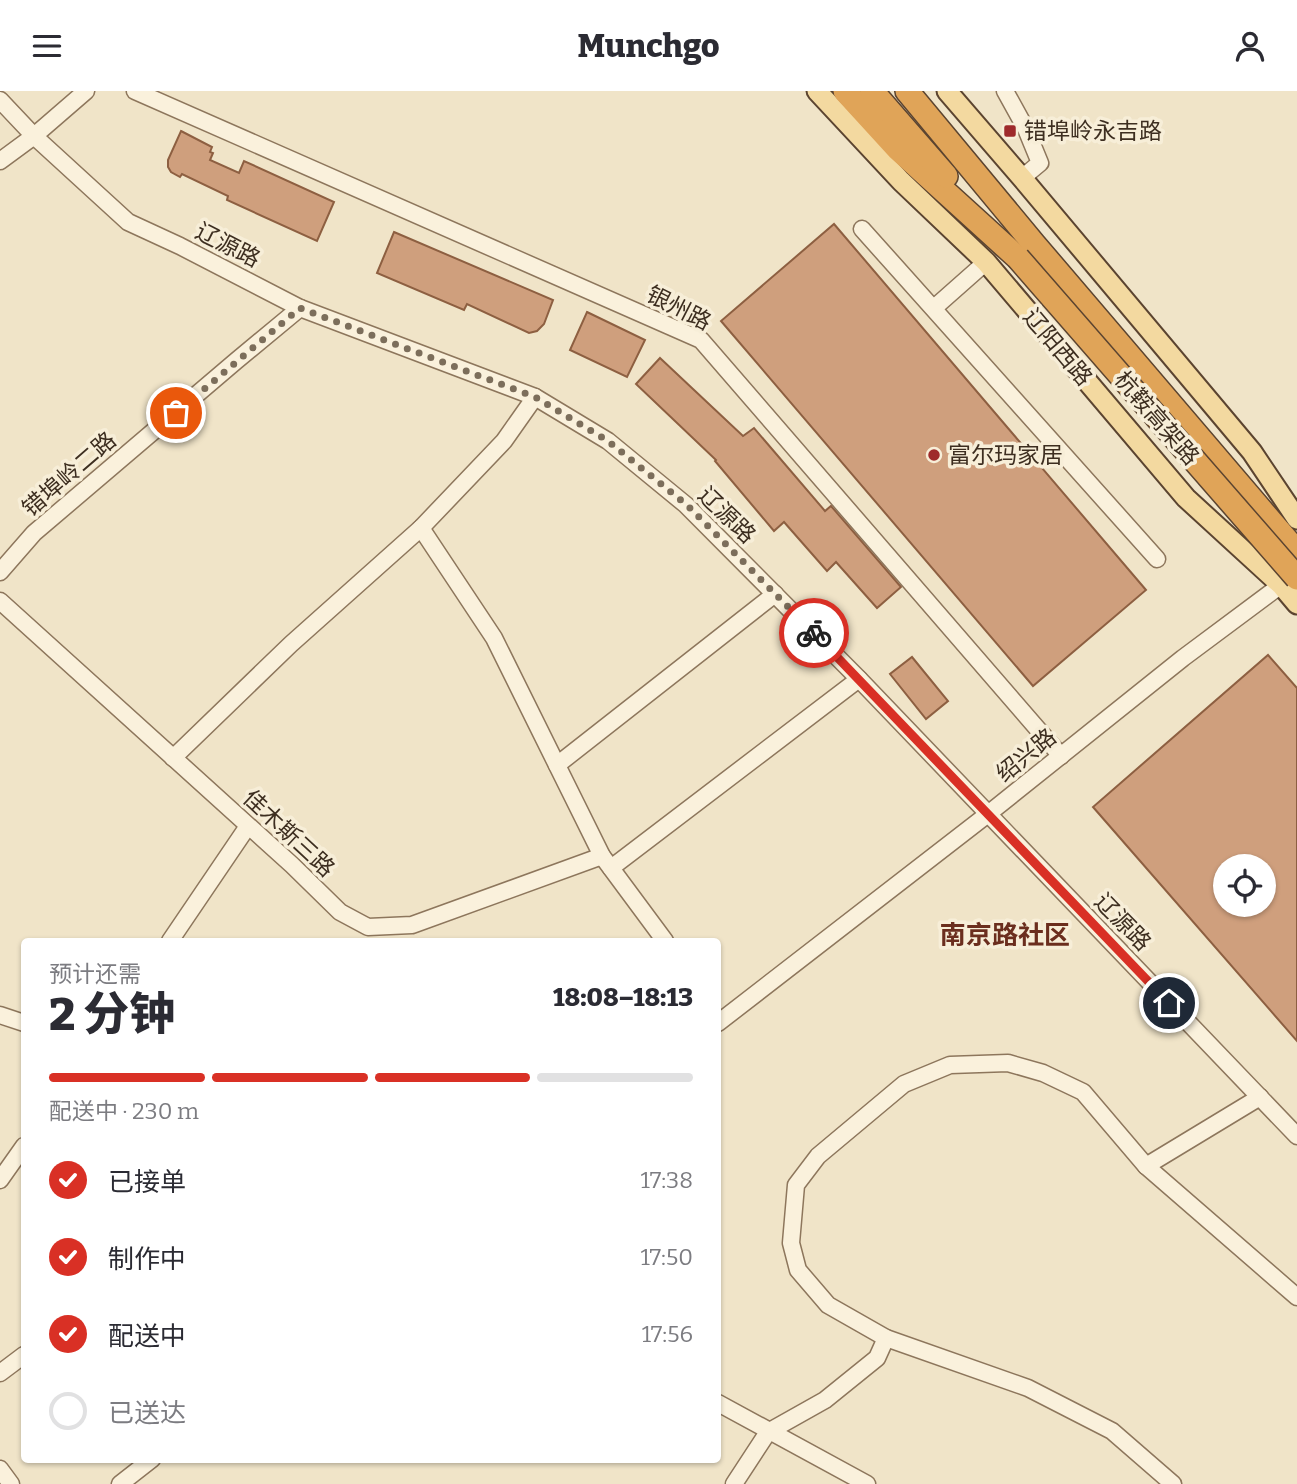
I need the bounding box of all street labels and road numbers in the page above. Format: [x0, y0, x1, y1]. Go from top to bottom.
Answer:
street label: 辽源路 [191, 217, 265, 273]
street label: 银州路 [642, 280, 716, 336]
street label: 辽阳西路 [1018, 303, 1098, 391]
street label: 杭鞍高架路 [1109, 365, 1205, 471]
street label: 错埠岭二路 [16, 426, 122, 522]
street label: 辽源路 [692, 481, 762, 549]
street label: 绍兴路 [990, 722, 1062, 788]
street label: 佳木斯三路 [237, 784, 341, 882]
street label: 辽源路 [1089, 887, 1157, 957]

